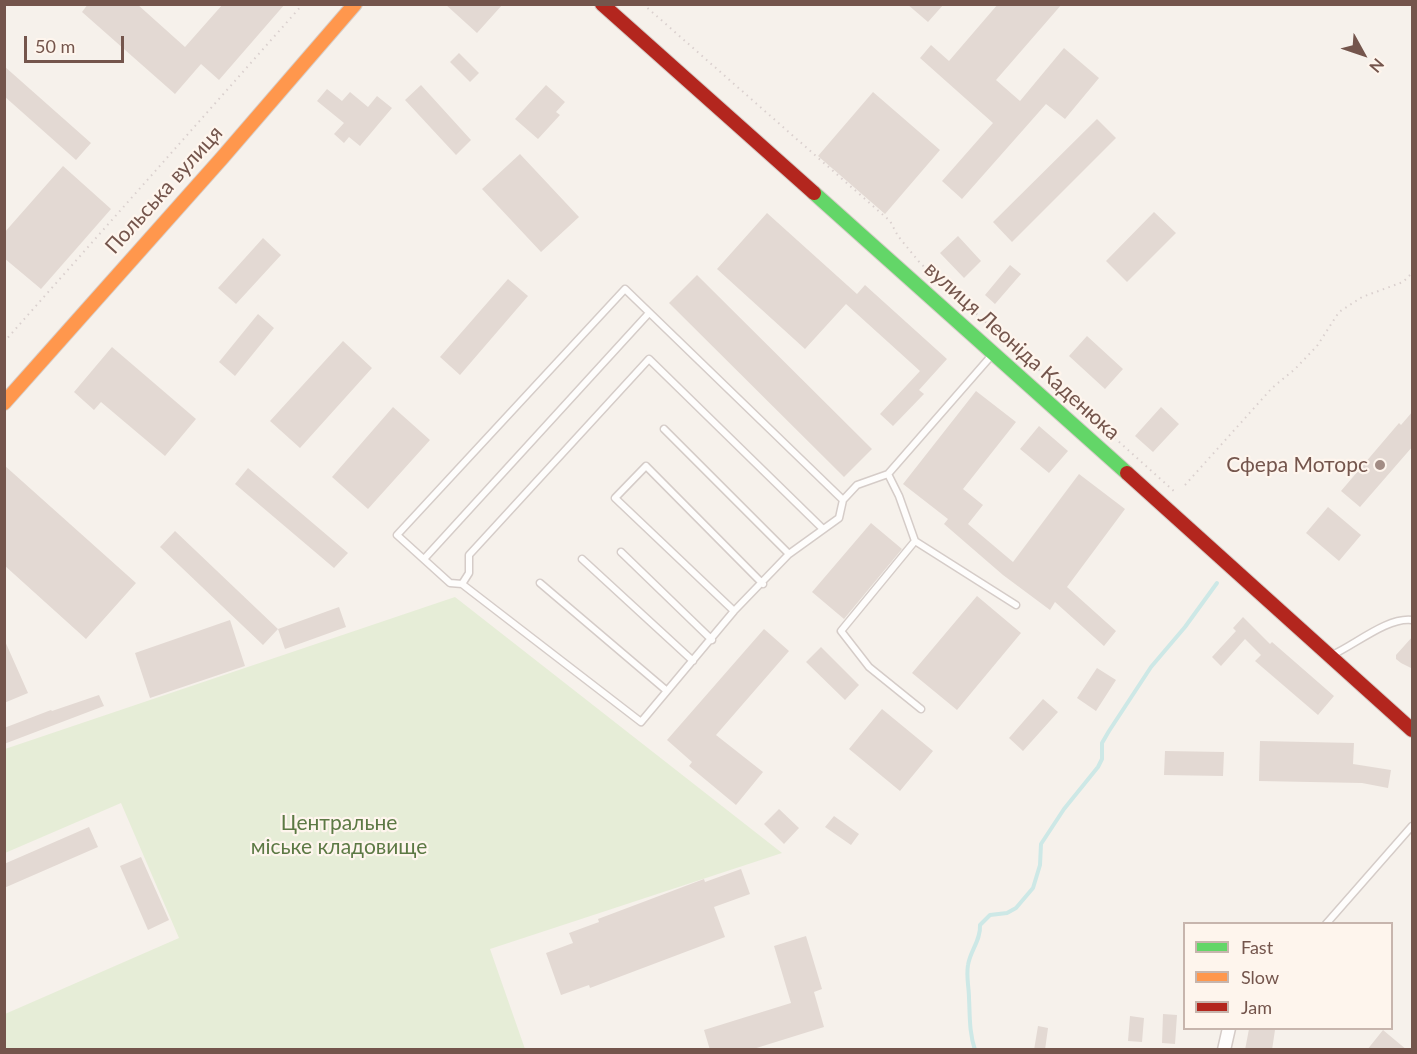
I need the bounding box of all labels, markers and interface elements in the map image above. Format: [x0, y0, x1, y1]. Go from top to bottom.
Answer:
scale bar [27, 24, 128, 62]
north arrow [1333, 24, 1393, 84]
text: 50 m [35, 35, 75, 57]
text: N [1366, 55, 1388, 77]
street label: Польська вулиця [100, 121, 228, 259]
street label: вулиця Леоніда Каденюка [919, 257, 1125, 445]
place label: Сфера Моторс [1226, 452, 1368, 478]
marker: Сфера Моторс [1373, 458, 1387, 472]
park label: Центральне міське кладовище [251, 810, 427, 860]
legend [1183, 922, 1393, 1030]
text: Fast [1241, 936, 1273, 958]
text: Slow [1241, 966, 1279, 988]
text: Jam [1241, 996, 1272, 1018]

